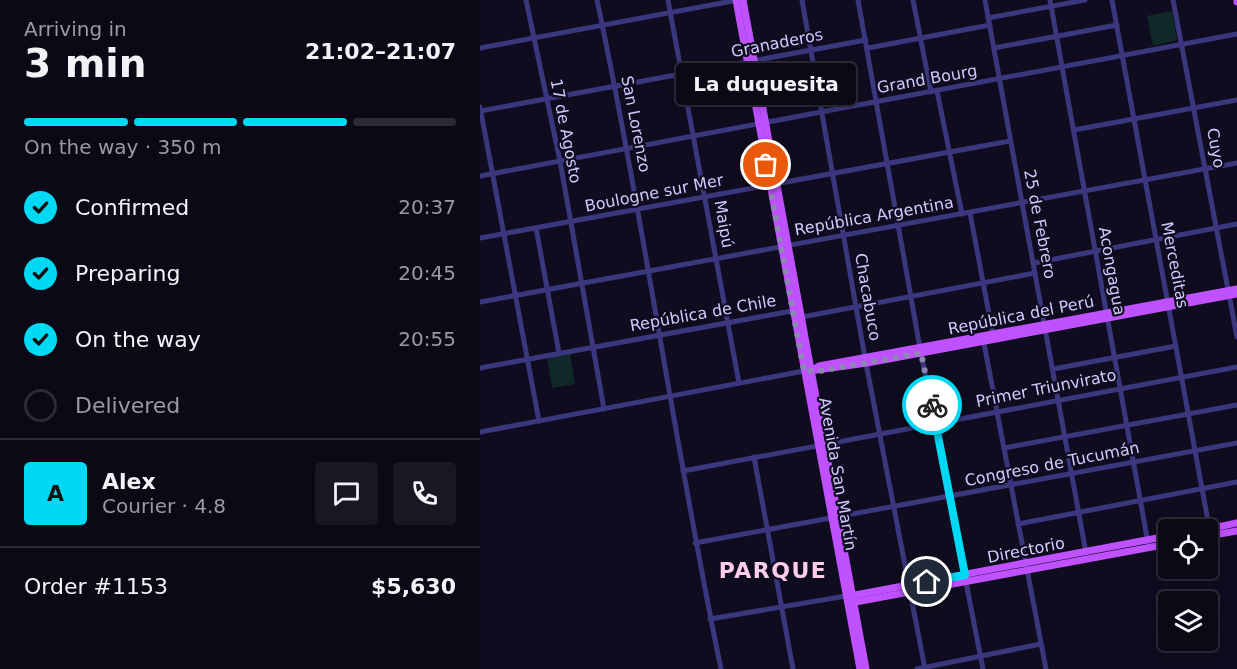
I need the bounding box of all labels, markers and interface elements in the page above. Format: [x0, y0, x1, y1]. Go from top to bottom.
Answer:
text: Arriving in [24, 17, 127, 41]
street label: Granaderos [730, 25, 824, 61]
text: 21:02–21:07 [305, 39, 456, 64]
text: 3 min [24, 41, 146, 86]
street label: Grand Bourg [875, 61, 979, 97]
callout: La duquesita [676, 63, 856, 105]
text: La duquesita [693, 72, 839, 96]
street label: San Lorenzo [617, 74, 655, 174]
street label: 17 de Agosto [547, 77, 585, 185]
street label: Cuyo [1203, 126, 1229, 170]
text: On the way · 350 m [24, 135, 222, 159]
pin [740, 139, 791, 190]
icon: bag [749, 148, 782, 181]
street label: 25 de Febrero [1020, 168, 1060, 280]
street label: Boulogne sur Mer [583, 170, 725, 216]
icon: check [24, 191, 57, 224]
street label: República Argentina [793, 193, 955, 239]
text: Confirmed [75, 195, 189, 220]
text: 20:37 [398, 195, 456, 219]
street label: Maipú [710, 199, 738, 249]
street label: Merceditas [1157, 220, 1193, 310]
street label: Acongagua [1095, 225, 1129, 317]
street label: Chacabuco [851, 252, 885, 342]
icon: check [24, 257, 57, 290]
text: Preparing [75, 261, 181, 286]
text: 20:45 [398, 261, 456, 285]
street label: República de Chile [628, 291, 778, 335]
street label: República del Perú [946, 292, 1096, 338]
icon: check [24, 323, 57, 356]
text: On the way [75, 327, 201, 352]
text: 20:55 [398, 327, 456, 351]
street label: Primer Triunvirato [974, 365, 1118, 411]
courier [902, 375, 962, 435]
icon: bike [916, 389, 949, 422]
text: Delivered [75, 393, 180, 418]
street label: Avenida San Martín [815, 396, 861, 552]
street label: Congreso de Tucumán [963, 438, 1141, 490]
button: chat [315, 462, 378, 525]
button: phone [393, 462, 456, 525]
text: Alex [102, 469, 156, 494]
text: A [47, 481, 64, 506]
text: Courier · 4.8 [102, 494, 226, 518]
map controls [1158, 519, 1218, 651]
button: locate [1158, 519, 1218, 579]
street label: Directorio [986, 533, 1066, 567]
pin [901, 556, 952, 607]
district label: PARQUE [719, 558, 827, 583]
icon: home [910, 565, 943, 598]
text: Order #1153 [24, 574, 168, 599]
text: $5,630 [371, 574, 456, 599]
button: layers [1158, 591, 1218, 651]

